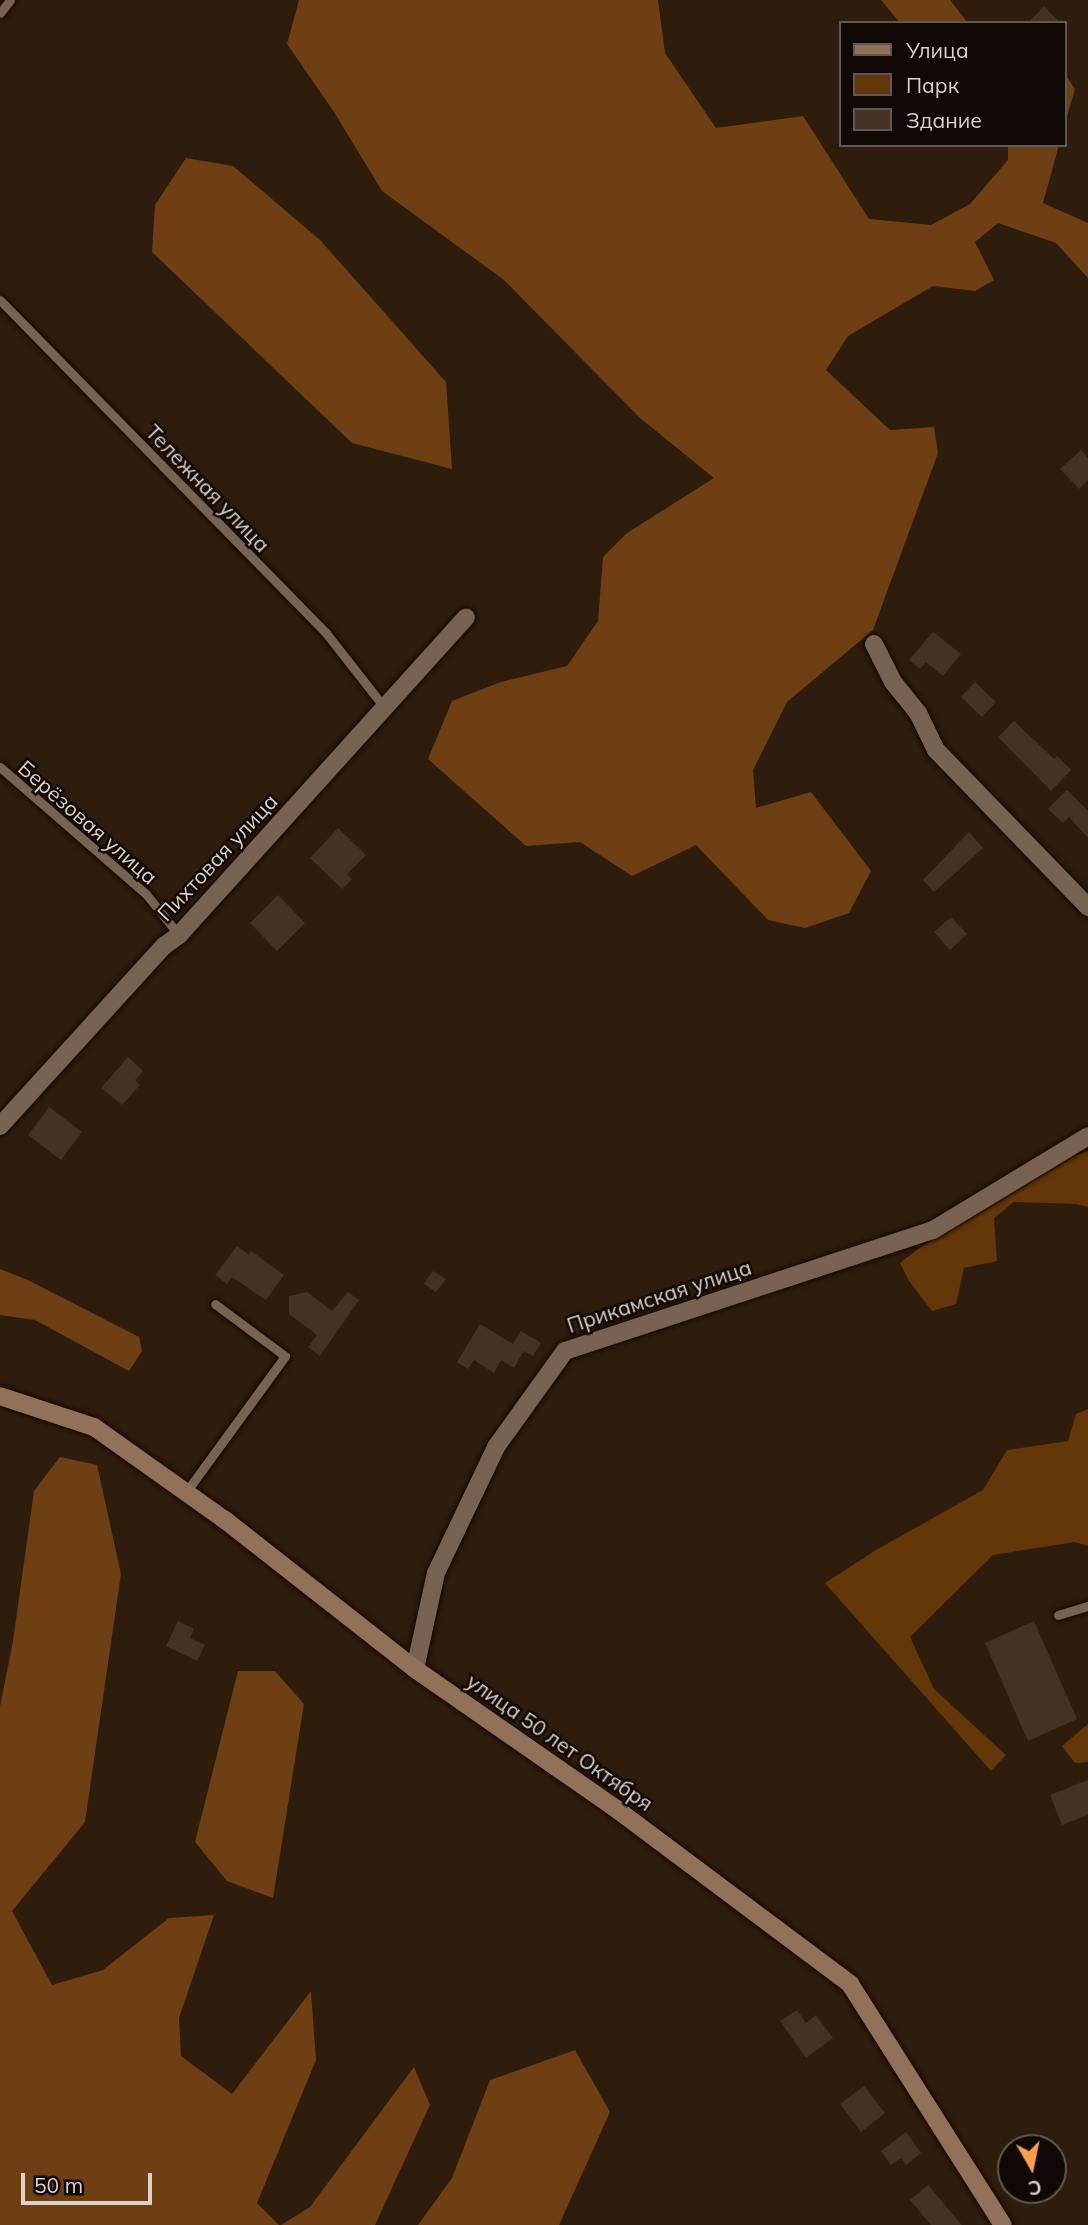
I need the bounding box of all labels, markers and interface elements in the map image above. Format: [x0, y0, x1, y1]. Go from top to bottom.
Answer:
legend [839, 21, 1067, 147]
text: Улица [906, 37, 969, 63]
text: Парк [906, 72, 959, 98]
text: Здание [906, 107, 982, 133]
street label: Тележная улица [141, 419, 275, 557]
street label: Берёзовая улица [13, 755, 163, 889]
street label: Пихтовая улица [152, 788, 282, 926]
street label: Прикамская улица [564, 1254, 754, 1338]
street label: улица 50 лет Октября [462, 1668, 658, 1816]
north arrow [997, 2134, 1067, 2204]
scale bar [24, 2158, 156, 2202]
text: 50 m [34, 2172, 83, 2198]
text: С [1027, 2175, 1043, 2201]

